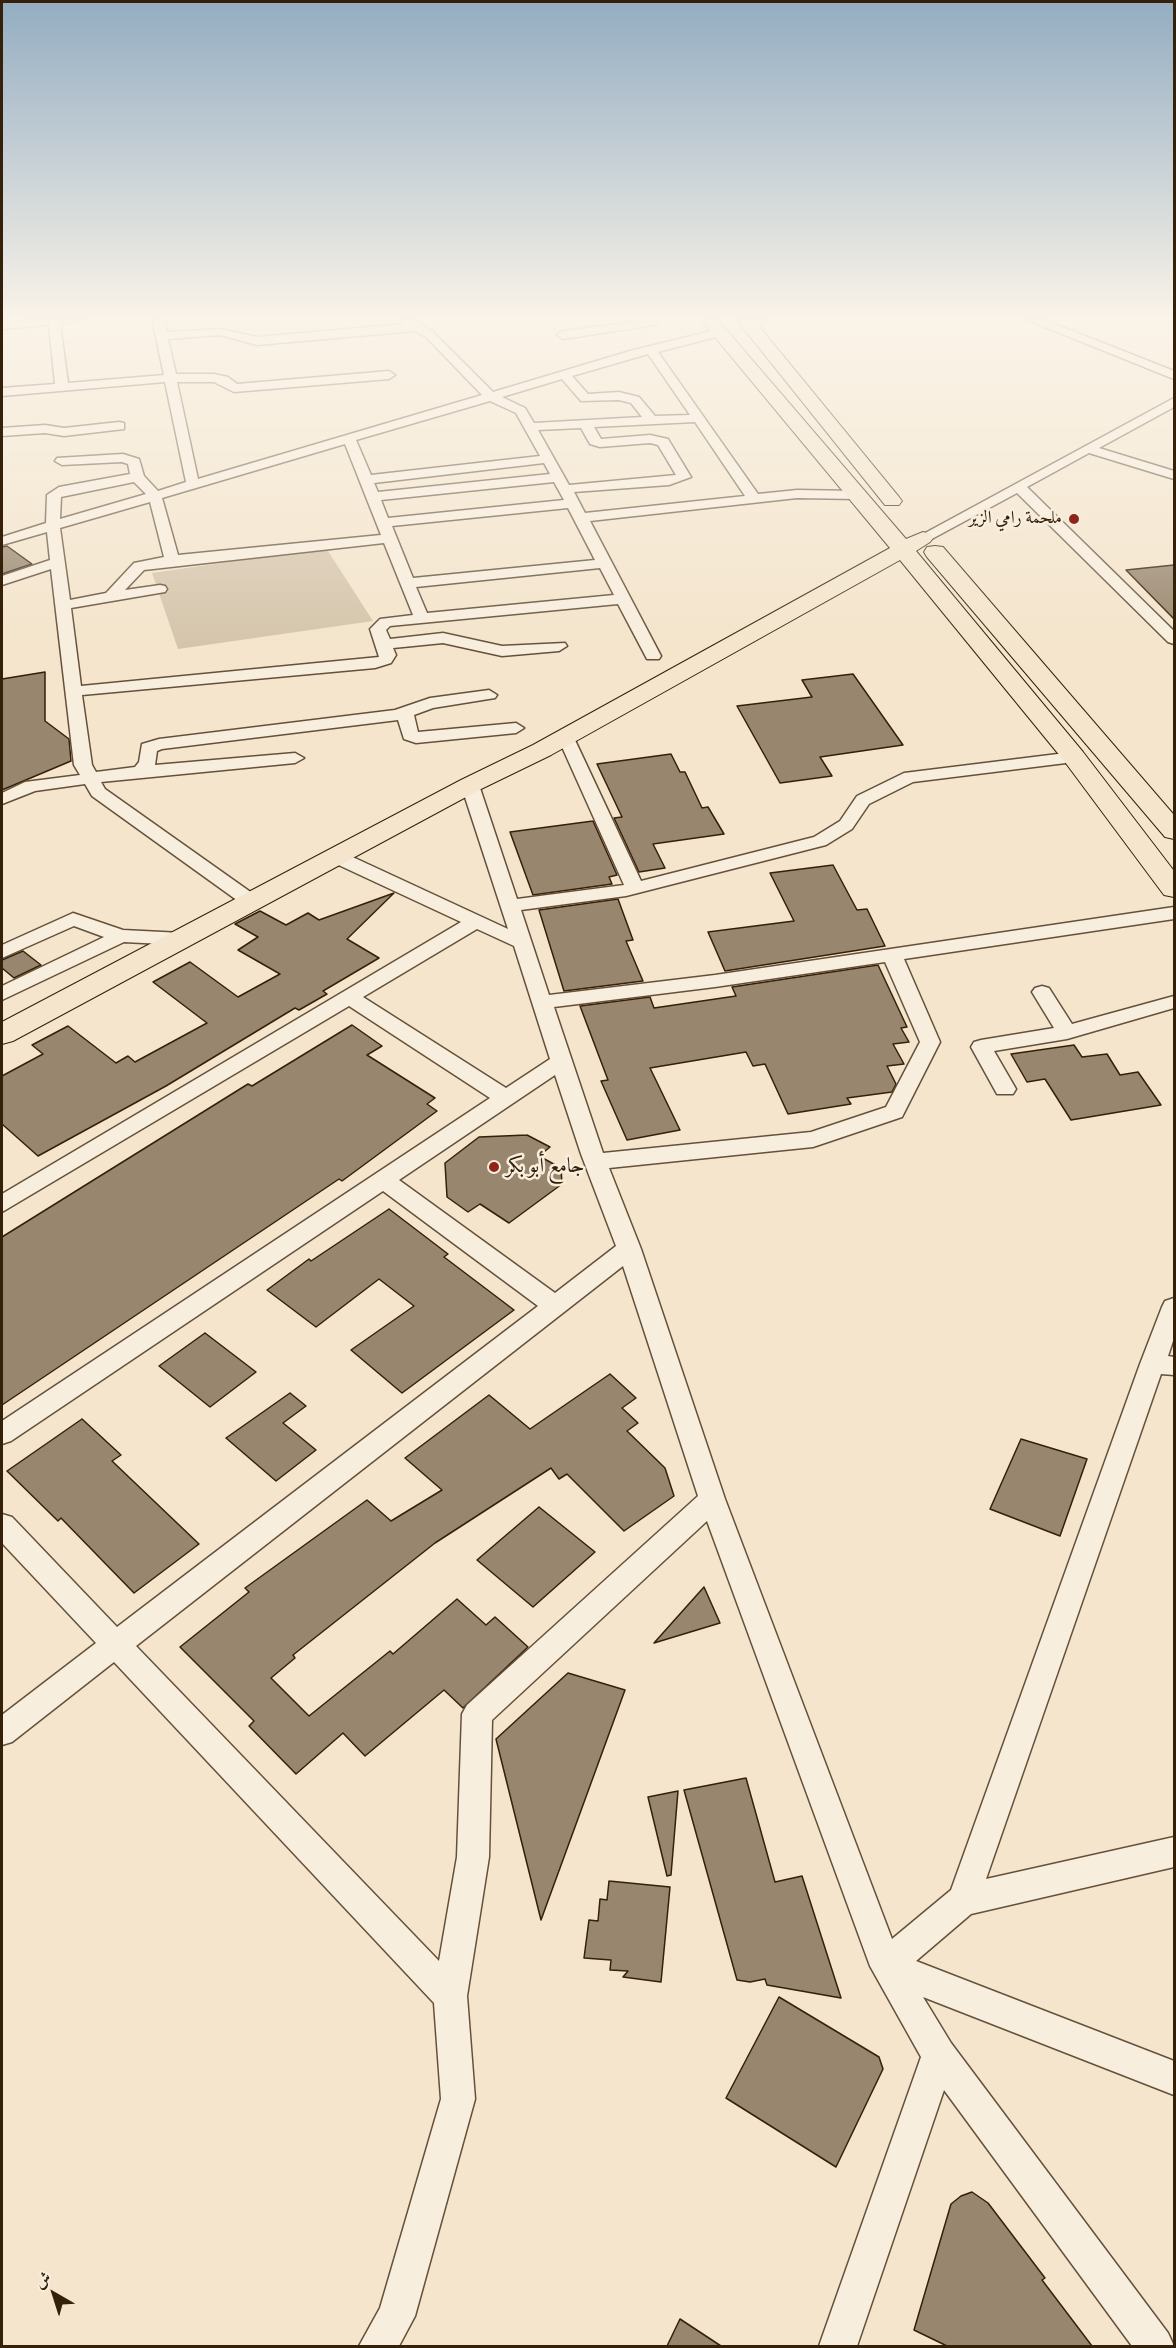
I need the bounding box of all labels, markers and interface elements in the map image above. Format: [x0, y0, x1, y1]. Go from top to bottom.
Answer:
place label: ملحمة رامي الزير [968, 508, 1062, 530]
marker: ملحمة رامي الزير [1067, 512, 1081, 526]
place label: جامع أبو بكر [506, 1154, 584, 1180]
marker: جامع أبو بكر [487, 1160, 501, 1174]
north arrow [24, 2264, 84, 2324]
text: ش [30, 2266, 56, 2294]

